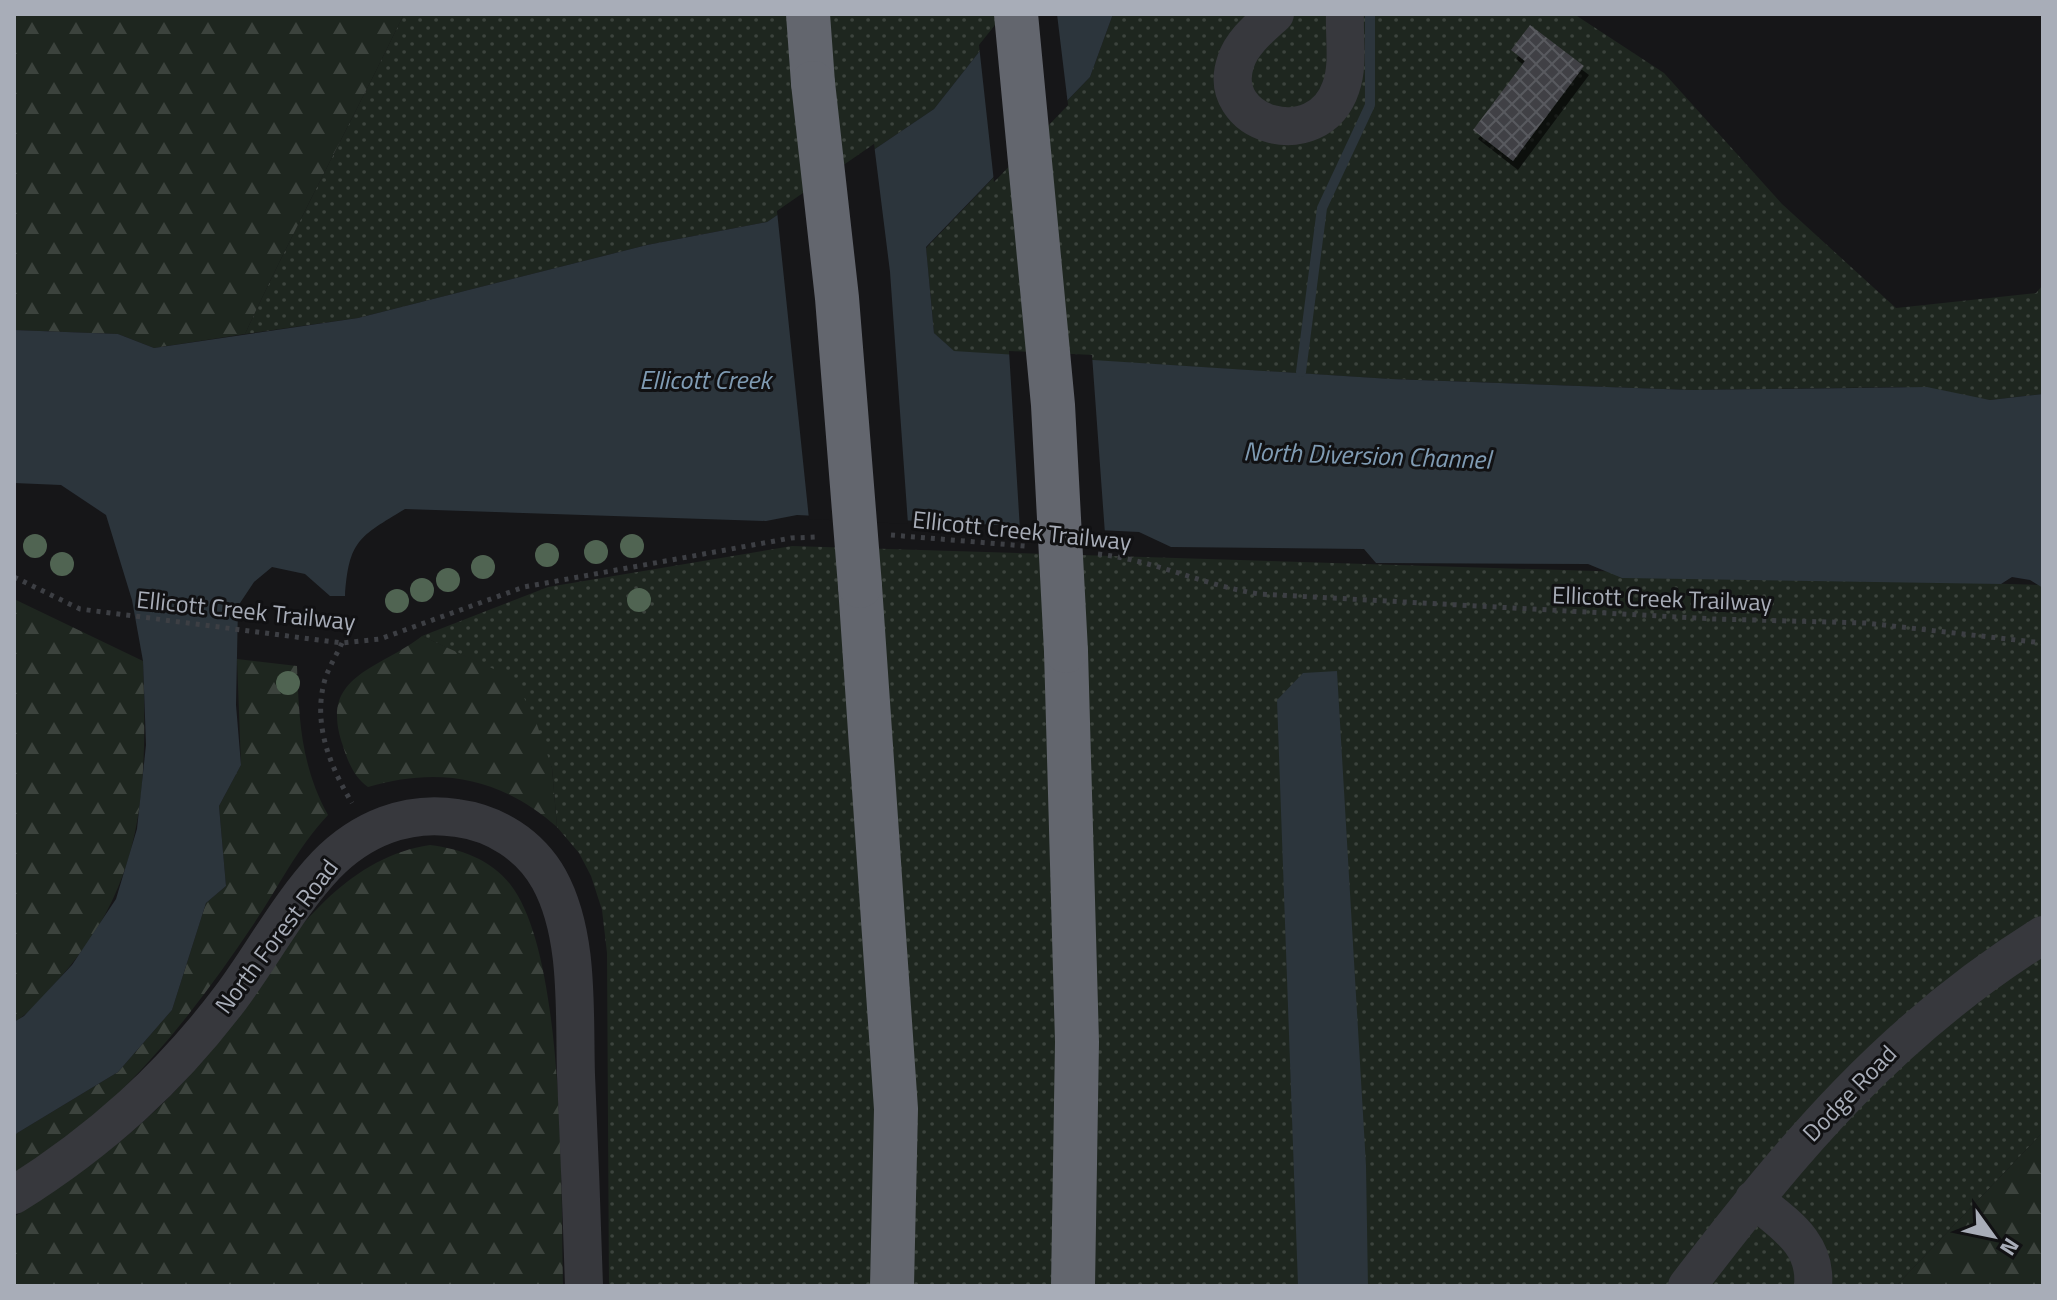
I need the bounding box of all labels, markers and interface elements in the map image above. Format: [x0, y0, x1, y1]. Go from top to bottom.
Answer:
water label: Ellicott Creek [639, 360, 774, 399]
water label: North Diversion Channel [1243, 431, 1495, 479]
street label: Ellicott Creek Trailway [911, 501, 1134, 559]
street label: Ellicott Creek Trailway [1551, 576, 1773, 620]
street label: Ellicott Creek Trailway [135, 581, 358, 639]
street label: North Forest Road [206, 851, 346, 1021]
street label: Dodge Road [1793, 1036, 1905, 1150]
north arrow [1953, 1196, 2033, 1276]
text: N [1991, 1231, 2028, 1263]

